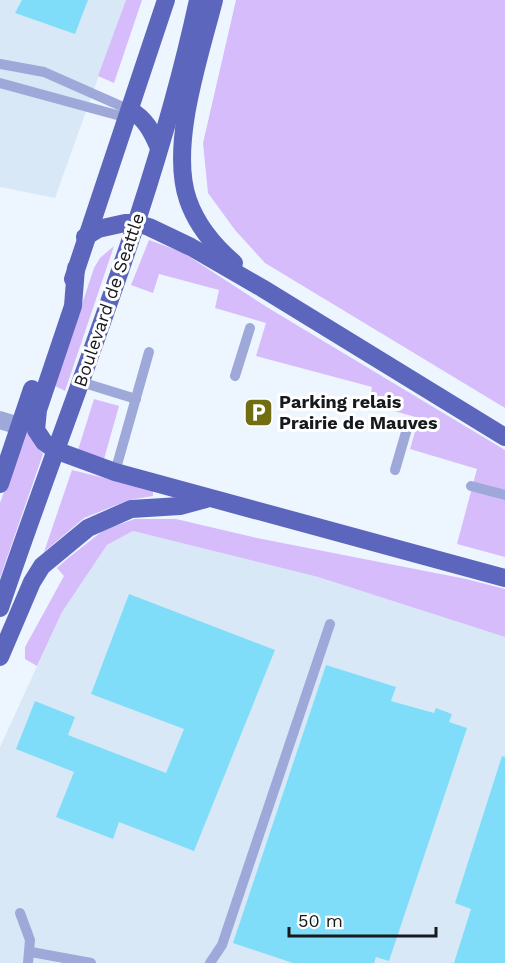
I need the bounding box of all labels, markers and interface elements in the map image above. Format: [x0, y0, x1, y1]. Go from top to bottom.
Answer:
street label: Boulevard de Seattle [69, 210, 148, 390]
place label: Parking relais Prairie de Mauves [279, 391, 438, 433]
parking icon: Parking relais Prairie de Mauves [242, 396, 274, 428]
scale bar [289, 900, 436, 938]
text: 50 m [298, 910, 343, 931]

